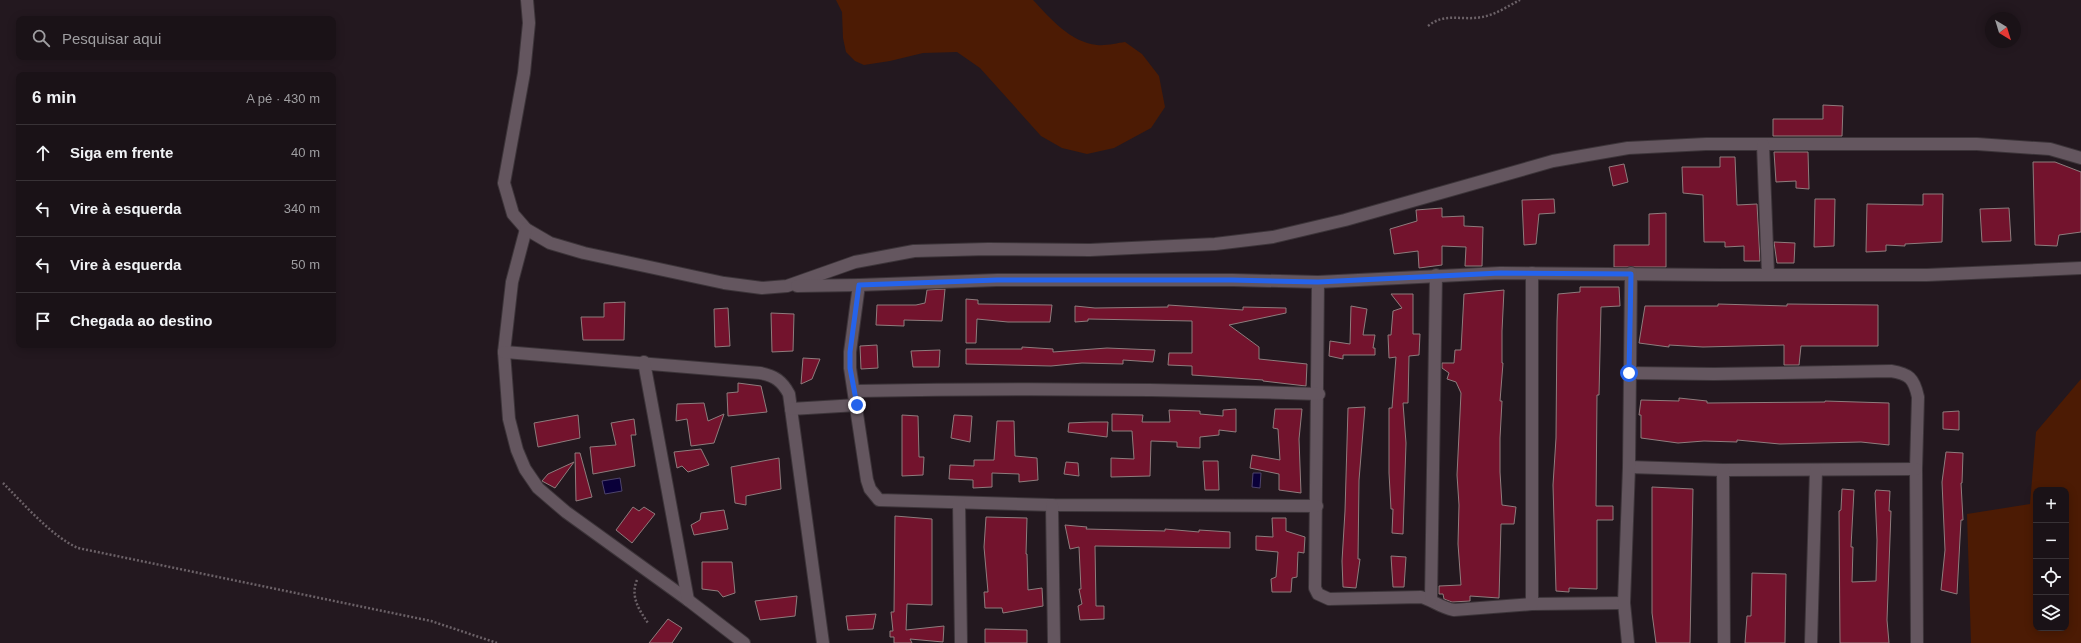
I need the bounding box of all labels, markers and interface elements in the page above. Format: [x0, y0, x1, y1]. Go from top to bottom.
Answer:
north arrow [1985, 12, 2021, 48]
search box [16, 16, 336, 60]
icon: search [30, 27, 52, 49]
text: Pesquisar aqui [62, 30, 161, 47]
text: 6 min [32, 88, 76, 107]
text: A pé · 430 m [246, 91, 320, 106]
icon: ahead [32, 142, 54, 164]
text: Siga em frente [70, 144, 173, 161]
text: 40 m [291, 145, 320, 160]
icon: left [32, 198, 54, 220]
text: Vire à esquerda [70, 200, 181, 217]
text: 340 m [284, 201, 320, 216]
icon: left [32, 254, 54, 276]
text: Vire à esquerda [70, 256, 181, 273]
text: 50 m [291, 257, 320, 272]
icon: arrive [32, 310, 54, 332]
text: Chegada ao destino [70, 312, 213, 329]
route start [1620, 364, 1638, 382]
route end [848, 396, 866, 414]
map controls [2033, 487, 2069, 631]
button: + [2033, 487, 2069, 523]
button: − [2033, 523, 2069, 559]
button: locate [2033, 559, 2069, 595]
button: layers [2033, 595, 2069, 631]

